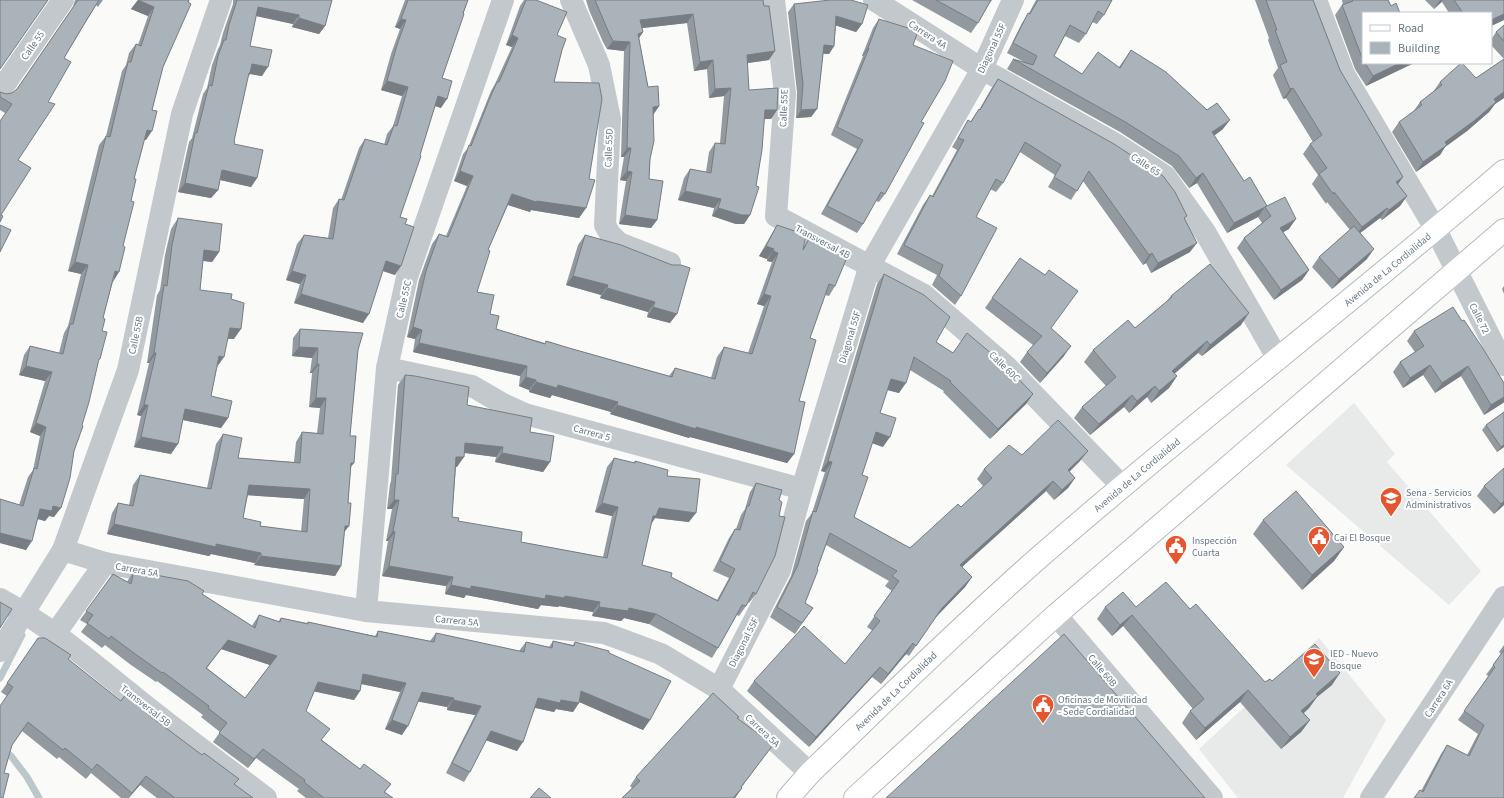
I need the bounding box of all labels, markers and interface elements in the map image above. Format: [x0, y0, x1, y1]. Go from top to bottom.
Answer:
legend [1362, 12, 1492, 64]
street label: Carrera 4A [906, 17, 950, 53]
text: Road [1398, 20, 1424, 37]
street label: Diagonal 55F [974, 21, 1010, 76]
street label: Calle 55 [18, 28, 48, 63]
text: Building [1398, 40, 1440, 57]
street label: Calle 55E [776, 89, 792, 127]
street label: Calle 55D [601, 128, 617, 168]
street label: Calle 65 [1128, 150, 1163, 180]
street label: Transversal 4B [793, 222, 853, 262]
street label: Avenida de La Cordialidad [1341, 230, 1434, 310]
street label: Calle 55C [393, 279, 415, 320]
street label: Calle 72 [1465, 301, 1493, 336]
street label: Diagonal 55F [835, 309, 865, 365]
street label: Calle 55B [125, 315, 147, 356]
street label: Calle 60C [986, 348, 1023, 385]
street label: Carrera 5 [572, 421, 612, 445]
street label: Avenida de La Cordialidad [1091, 435, 1184, 515]
school or university icon: Sena - Servicios Administrativos [1378, 485, 1404, 518]
place label: Sena - Servicios Administrativos [1406, 486, 1472, 512]
public building icon: Cai El Bosque [1306, 524, 1332, 557]
place label: Cai El Bosque [1334, 531, 1390, 545]
public building icon: Inspección Cuarta [1163, 533, 1189, 566]
place label: Inspección Cuarta [1192, 534, 1237, 560]
street label: Carrera 5A [114, 559, 160, 581]
street label: Carrera 5A [435, 612, 480, 630]
street label: Diagonal 55F [725, 615, 762, 670]
school or university icon: IED - Nuevo Bosque [1301, 646, 1327, 679]
place label: IED - Nuevo Bosque [1330, 647, 1378, 673]
street label: Avenida de La Cordialidad [852, 649, 940, 734]
street label: Calle 60B [1084, 651, 1120, 690]
street label: Carrera 6A [1421, 676, 1457, 720]
street label: Transversal 5B [117, 682, 174, 730]
public building icon: Oficinas de Movilidad - Sede Cordialidad [1030, 692, 1056, 725]
place label: Oficinas de Movilidad - Sede Cordialidad [1058, 693, 1147, 719]
street label: Carrera 5A [742, 711, 783, 751]

